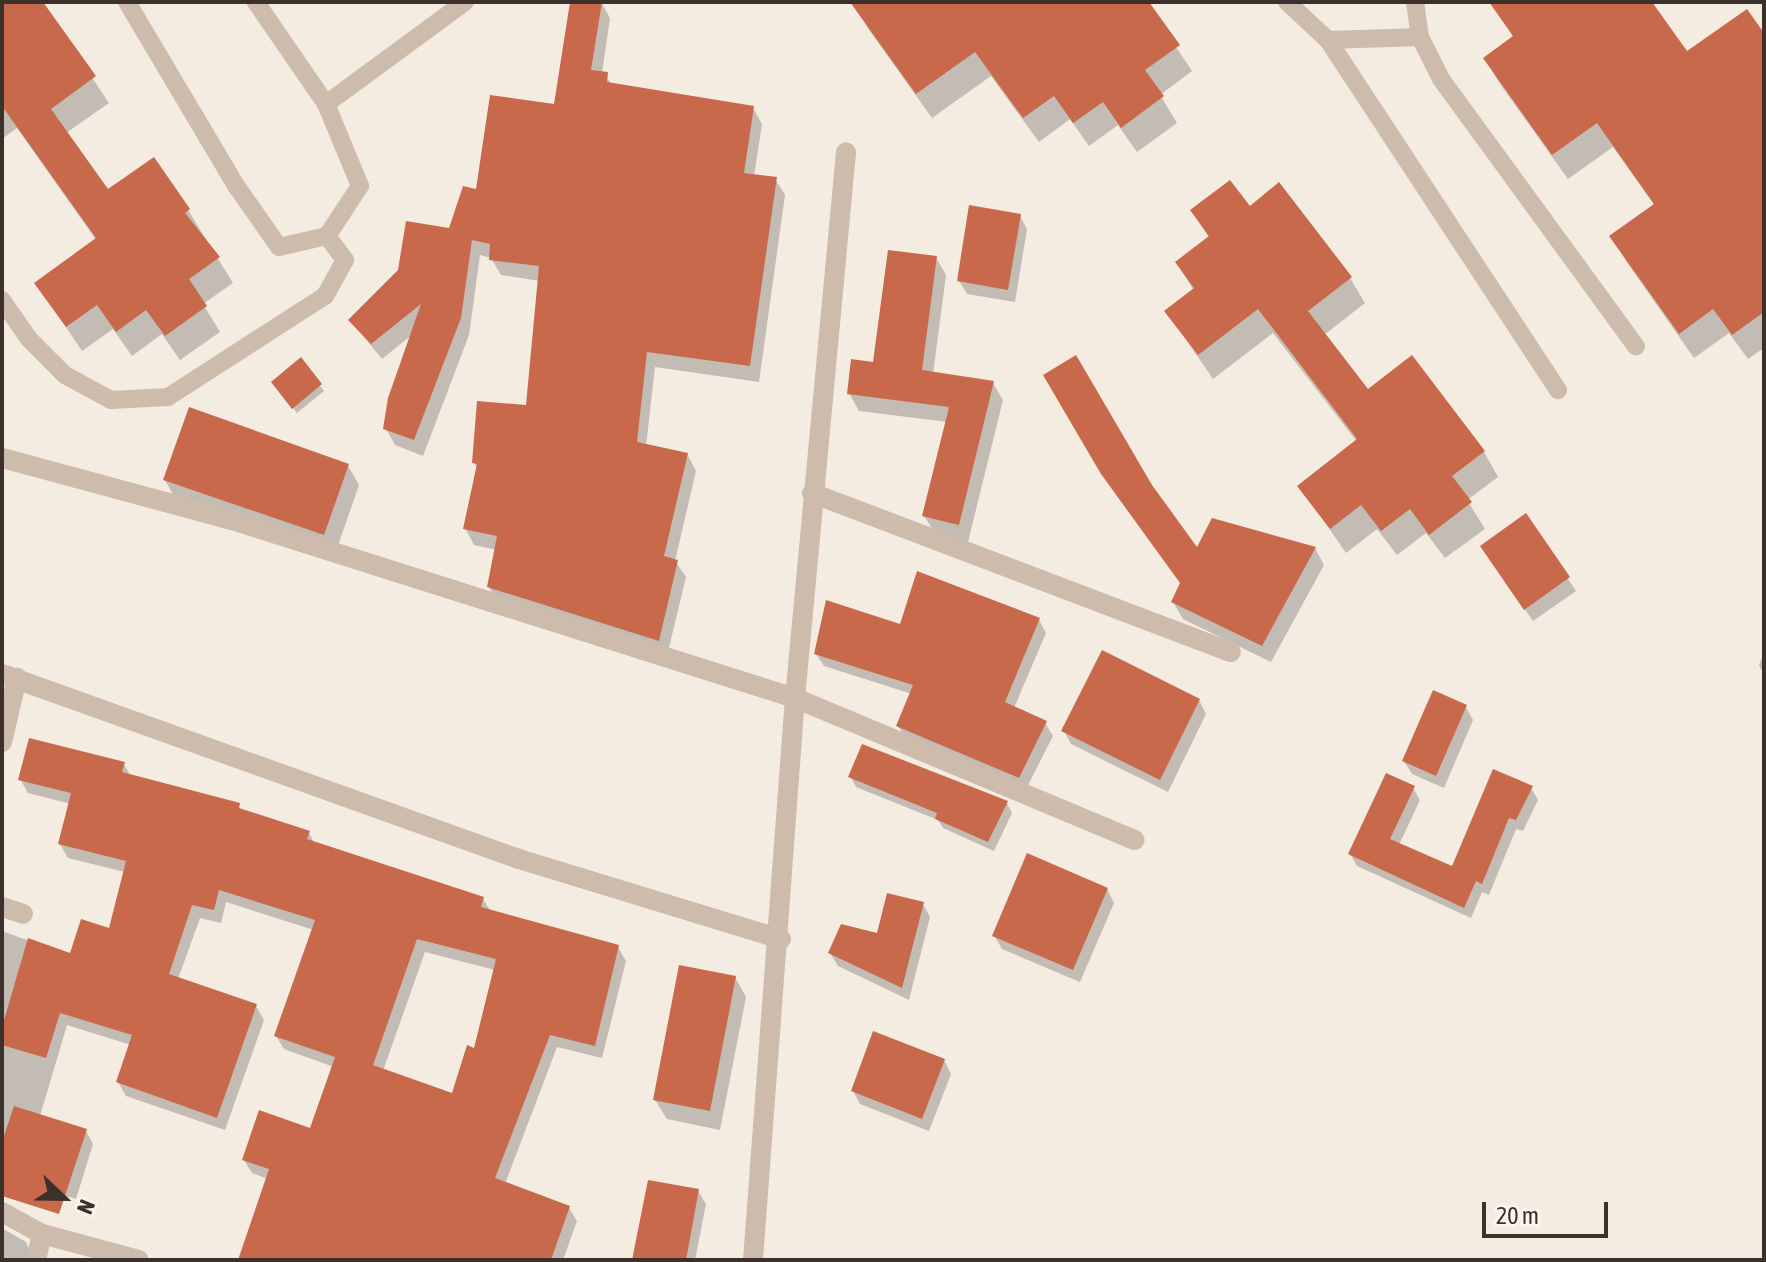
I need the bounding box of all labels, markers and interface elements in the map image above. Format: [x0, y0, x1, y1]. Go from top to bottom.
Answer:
north arrow [24, 1158, 104, 1238]
scale bar [1486, 1186, 1612, 1236]
text: N [72, 1196, 101, 1218]
text: 20 m [1496, 1202, 1539, 1229]

